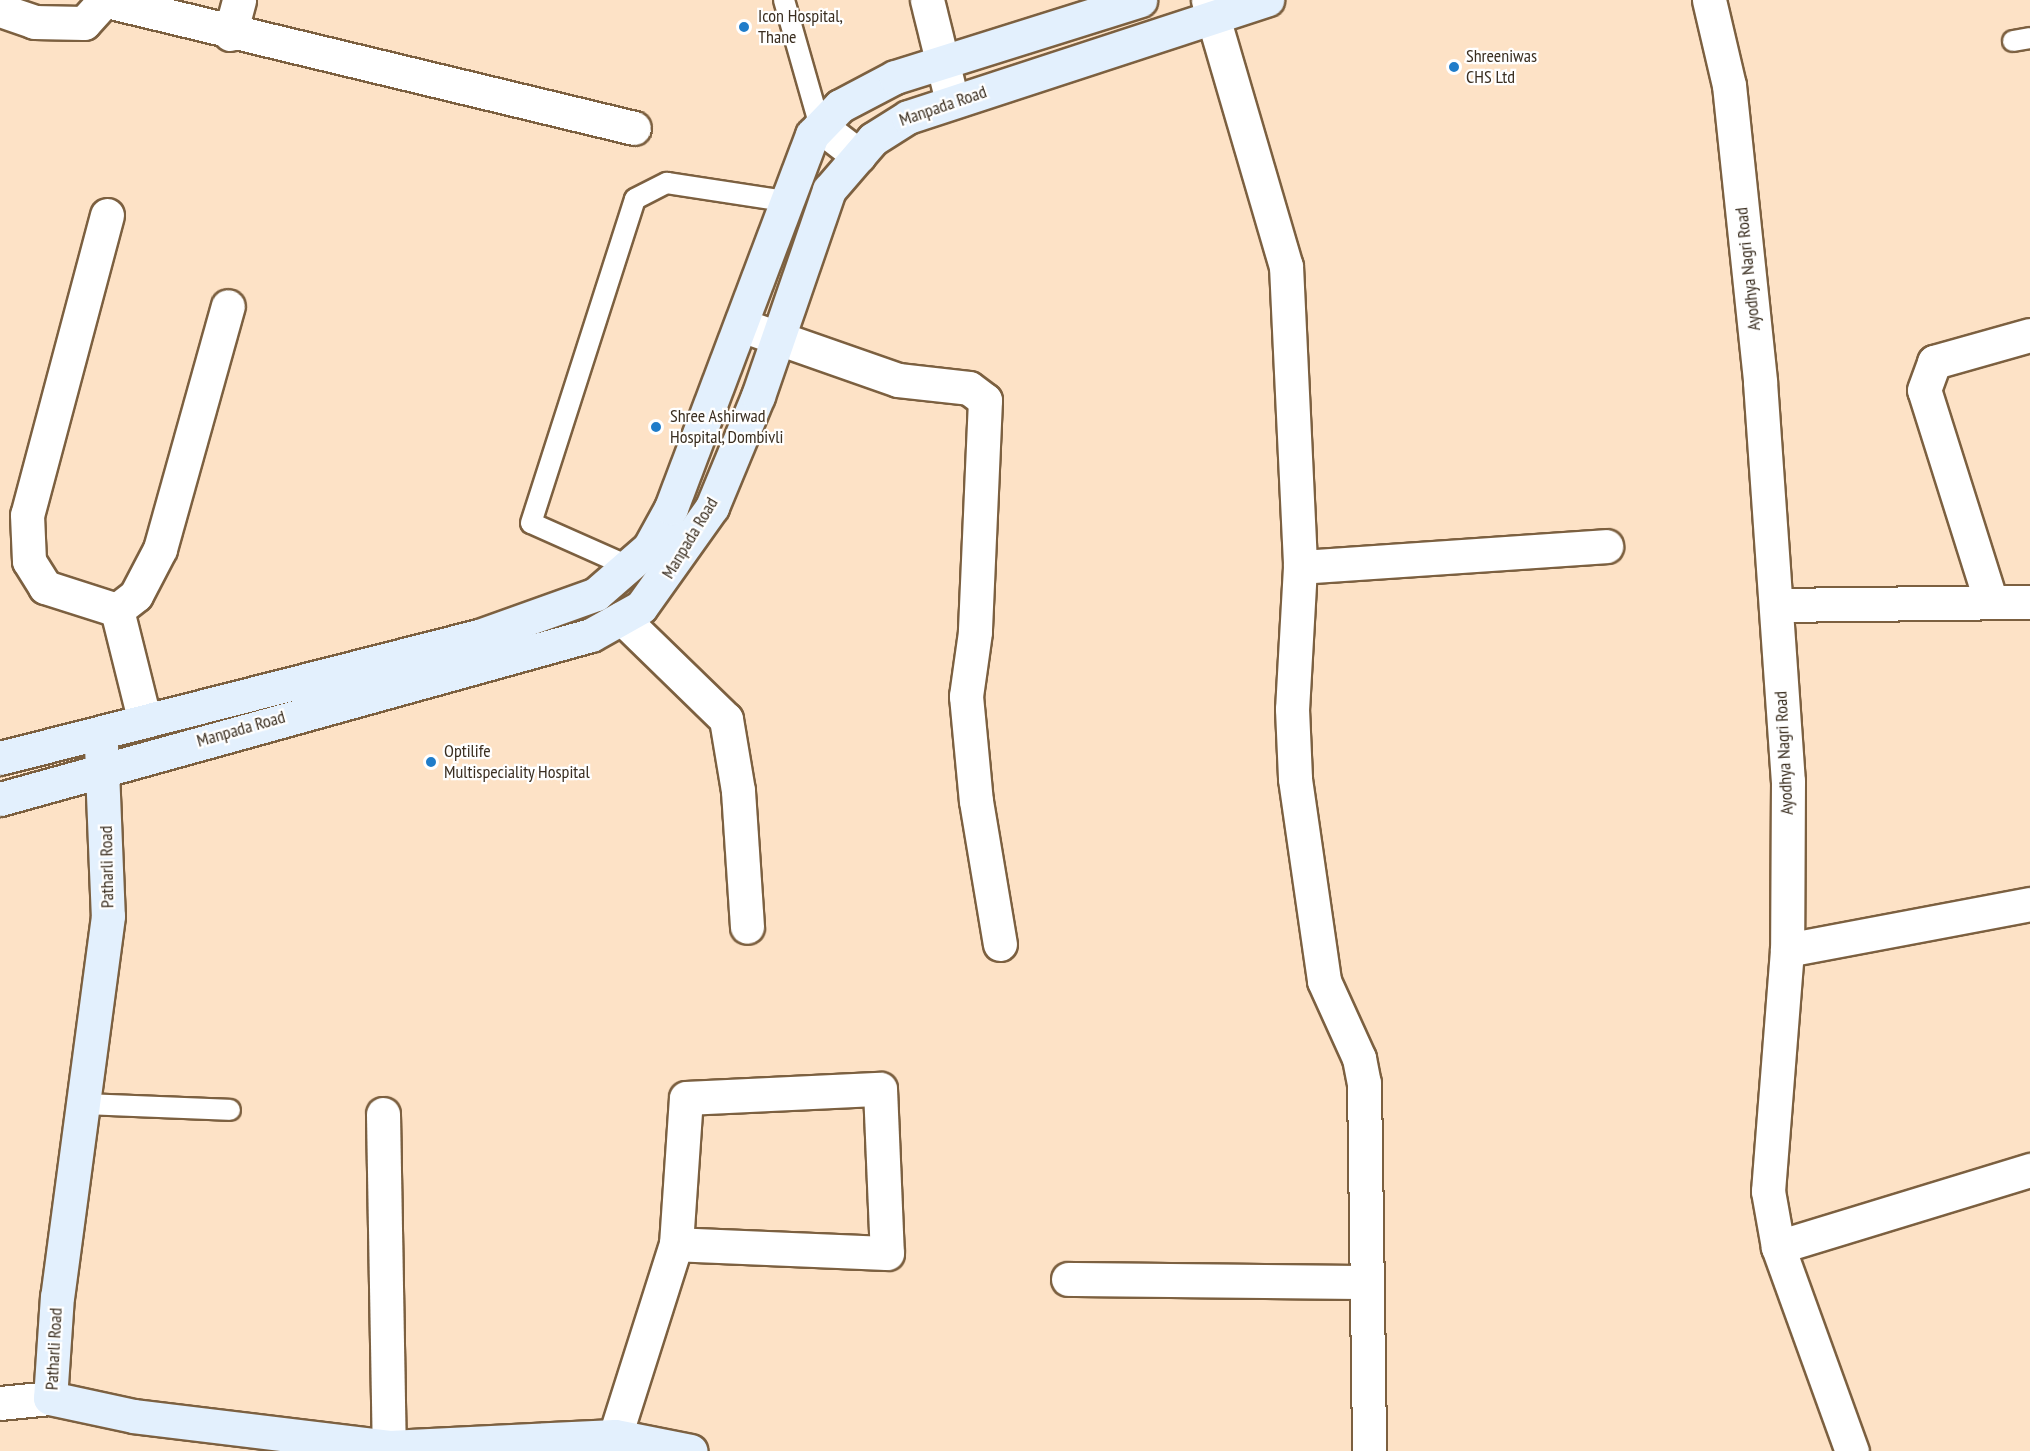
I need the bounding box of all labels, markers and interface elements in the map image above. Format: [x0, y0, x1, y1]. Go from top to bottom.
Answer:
place label: Icon Hospital, Thane [758, 6, 843, 48]
marker: Icon Hospital, Thane [735, 18, 753, 36]
place label: Shreeniwas CHS Ltd [1466, 46, 1537, 88]
marker: Shreeniwas CHS Ltd [1447, 60, 1461, 74]
street label: Manpada Road [896, 81, 990, 131]
street label: Ayodhya Nagri Road [1731, 206, 1765, 332]
place label: Shree Ashirwad Hospital, Dombivli [670, 406, 784, 448]
marker: Shree Ashirwad Hospital, Dombivli [647, 418, 665, 436]
street label: Manpada Road [657, 493, 723, 583]
street label: Ayodhya Nagri Road [1770, 691, 1798, 815]
street label: Manpada Road [194, 706, 288, 752]
place label: Optilife Multispeciality Hospital [444, 741, 590, 783]
marker: Optilife Multispeciality Hospital [422, 753, 440, 771]
street label: Patharli Road [95, 826, 119, 908]
street label: Patharli Road [41, 1307, 67, 1391]

